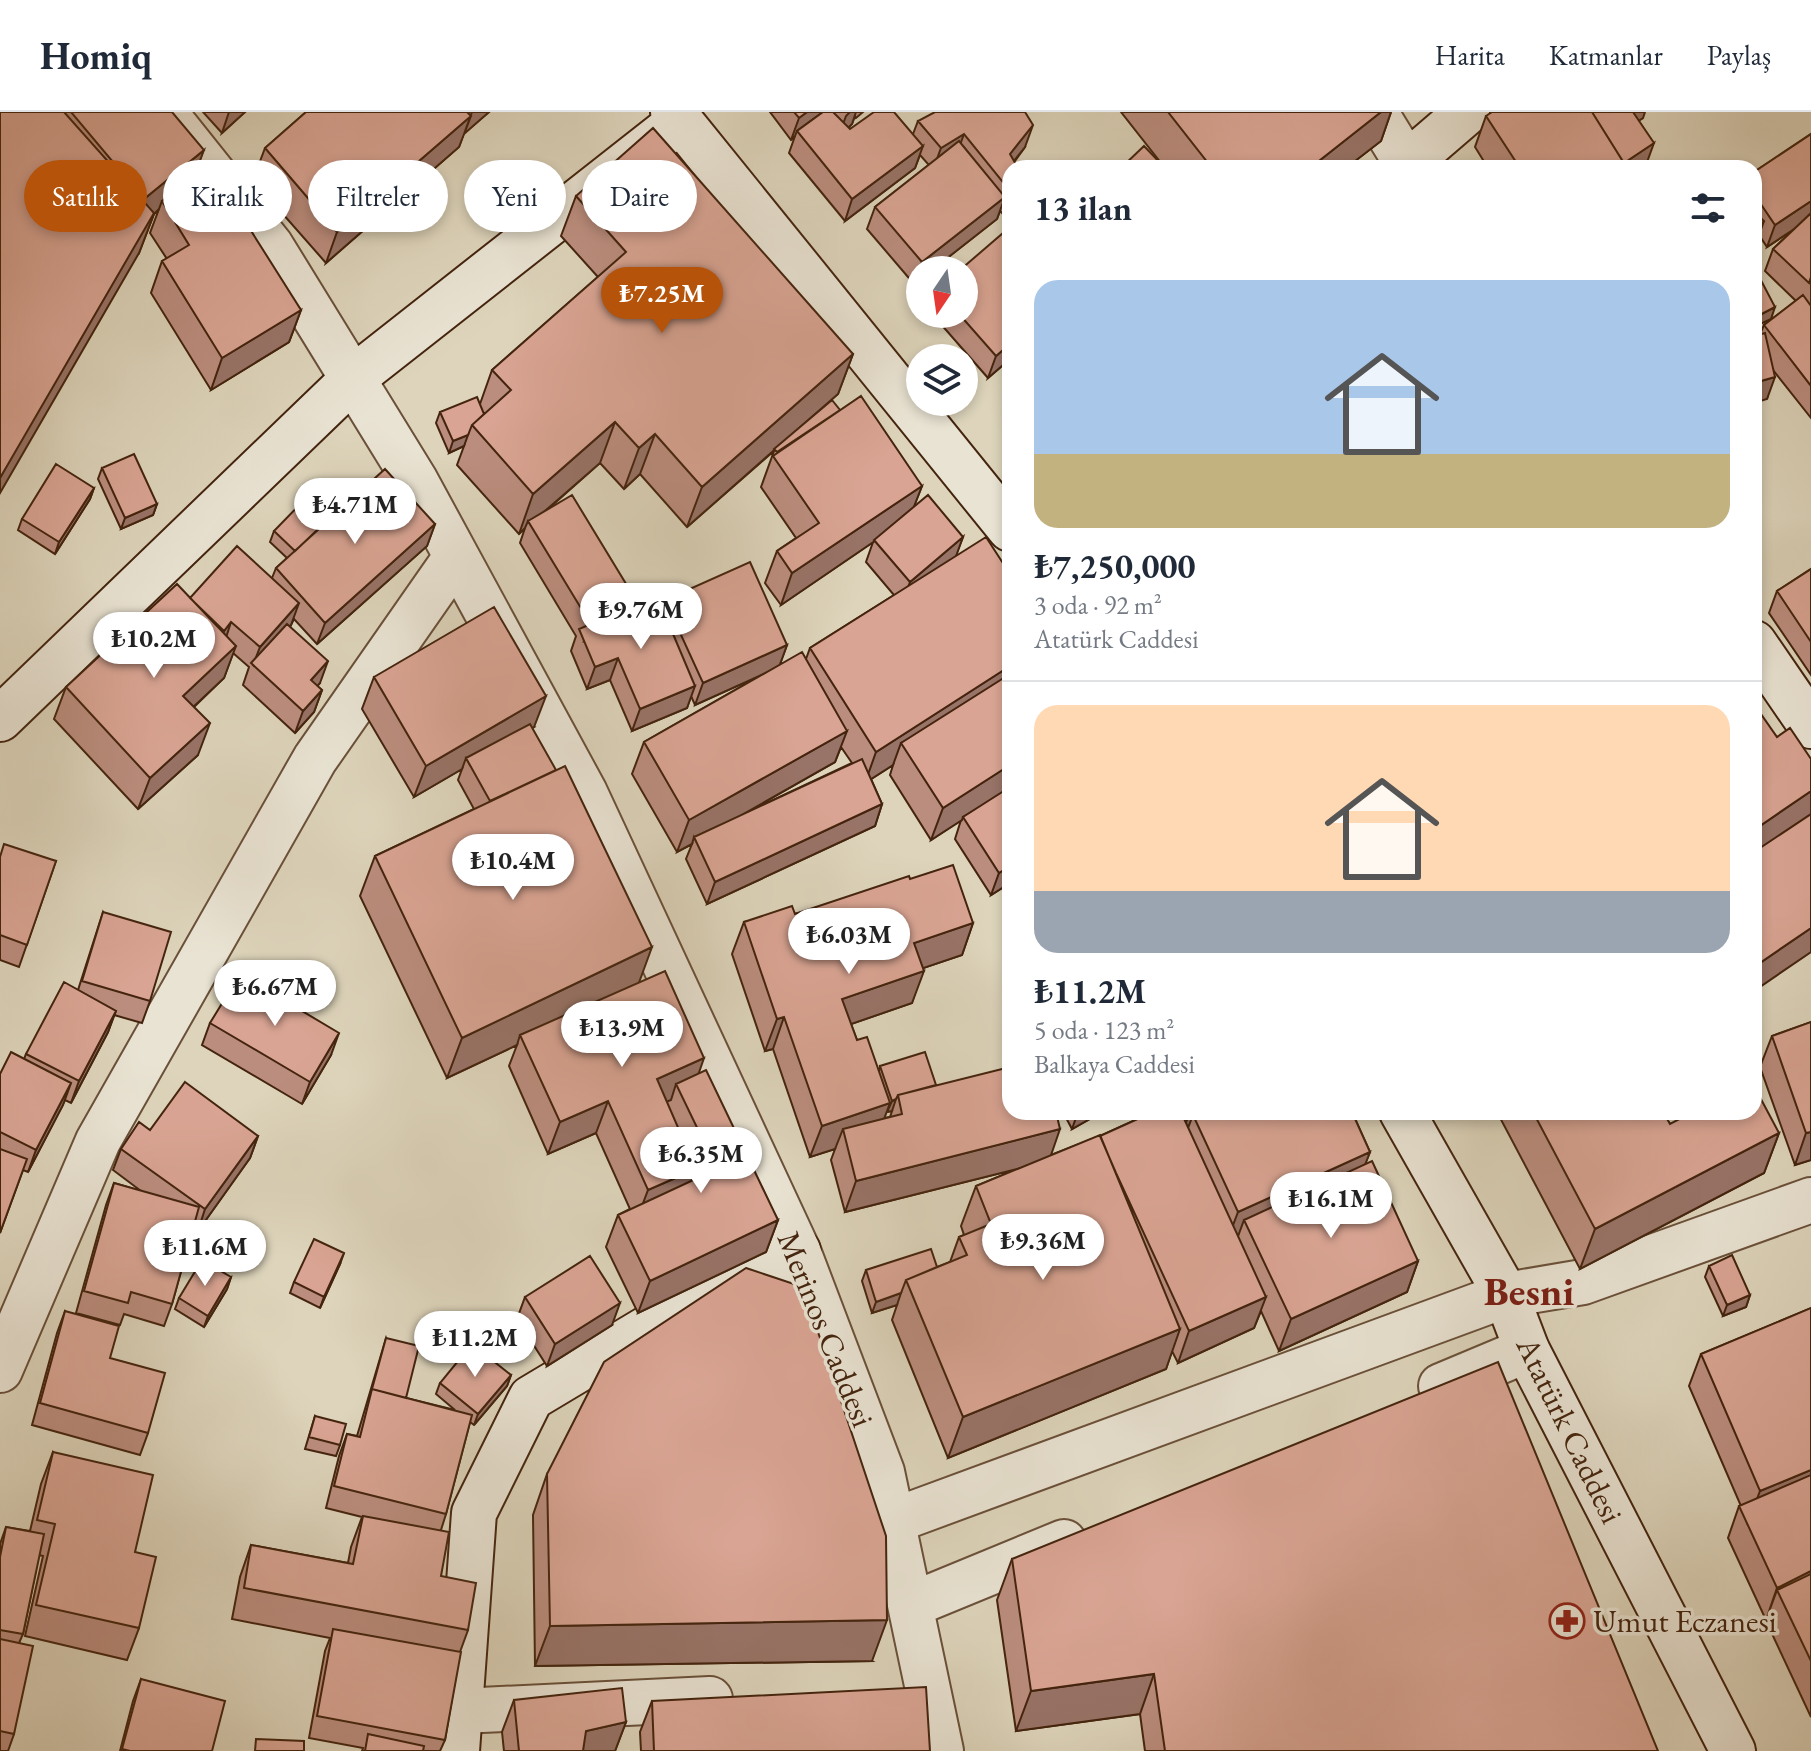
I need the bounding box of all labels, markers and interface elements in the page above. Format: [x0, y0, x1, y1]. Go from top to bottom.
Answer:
text: Homiq [40, 31, 152, 80]
text: Harita [1435, 37, 1505, 73]
text: Katmanlar [1549, 37, 1663, 73]
text: Paylaş [1707, 37, 1771, 73]
chip: Satılık [24, 160, 147, 232]
chip: Kiralık [163, 160, 292, 232]
chip: Filtreler [308, 160, 448, 232]
chip: Yeni [464, 160, 566, 232]
chip: Daire [582, 160, 697, 232]
text: 13 ilan [1034, 186, 1132, 230]
icon: filters [1686, 186, 1730, 230]
north arrow [906, 256, 978, 328]
map controls [906, 256, 978, 416]
pin: ₺7.25M [597, 267, 727, 335]
text: ₺7.25M [619, 276, 705, 310]
icon: home [1310, 332, 1454, 476]
button: layers [906, 344, 978, 416]
pin: ₺4.71M [290, 478, 420, 546]
text: ₺4.71M [312, 487, 398, 521]
text: ₺7,250,000 [1034, 544, 1195, 588]
pin: ₺9.76M [576, 583, 706, 651]
text: 3 oda · 92 m² [1034, 588, 1162, 622]
text: ₺9.76M [598, 592, 684, 626]
pin: ₺10.2M [89, 612, 219, 680]
text: ₺10.2M [111, 621, 197, 655]
text: Atatürk Caddesi [1034, 622, 1199, 656]
icon: home [1310, 757, 1454, 901]
pin: ₺10.4M [448, 834, 578, 902]
text: ₺10.4M [470, 843, 556, 877]
pin: ₺6.03M [784, 908, 914, 976]
text: ₺6.03M [806, 917, 892, 951]
pin: ₺6.67M [210, 960, 340, 1028]
text: ₺6.67M [232, 969, 318, 1003]
text: ₺11.2M [1034, 969, 1146, 1013]
pin: ₺13.9M [557, 1001, 687, 1069]
text: ₺13.9M [579, 1010, 665, 1044]
text: 5 oda · 123 m² [1034, 1013, 1174, 1047]
text: Balkaya Caddesi [1034, 1047, 1195, 1081]
pin: ₺6.35M [636, 1127, 766, 1195]
text: ₺6.35M [658, 1136, 744, 1170]
pin: ₺16.1M [1266, 1172, 1396, 1240]
text: ₺16.1M [1288, 1181, 1374, 1215]
pin: ₺9.36M [978, 1214, 1108, 1282]
pin: ₺11.6M [140, 1220, 270, 1288]
text: ₺9.36M [1000, 1223, 1086, 1257]
street label: Merinos Caddesi [768, 1225, 884, 1433]
text: ₺11.6M [162, 1229, 248, 1263]
district label: Besni [1484, 1265, 1574, 1317]
pin: ₺11.2M [410, 1311, 540, 1379]
text: ₺11.2M [432, 1320, 518, 1354]
street label: Atatürk Caddesi [1506, 1329, 1633, 1530]
place label: Umut Eczanesi [1593, 1600, 1777, 1642]
pharmacy icon: Umut Eczanesi [1548, 1602, 1586, 1640]

